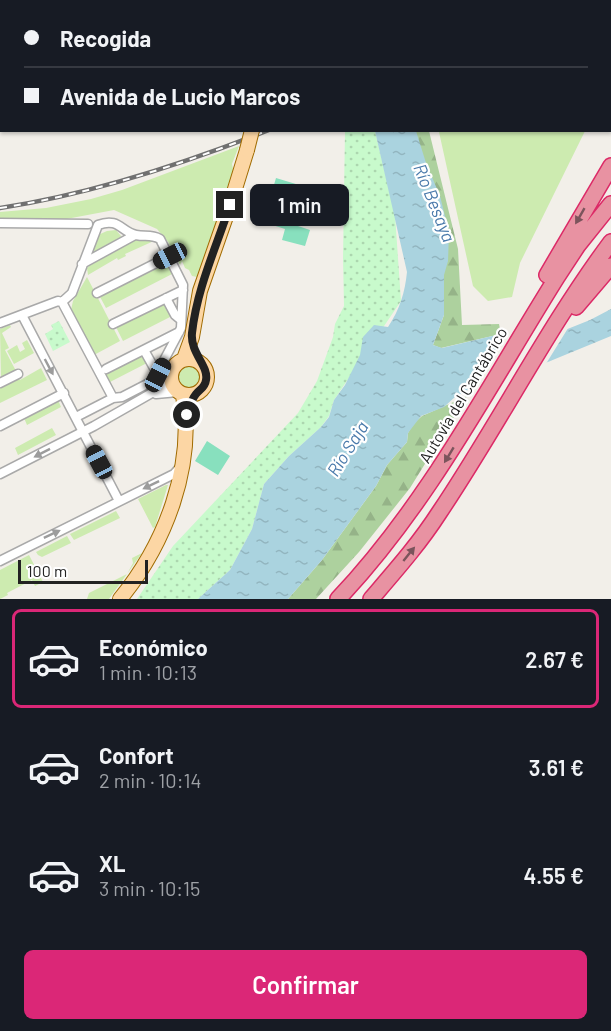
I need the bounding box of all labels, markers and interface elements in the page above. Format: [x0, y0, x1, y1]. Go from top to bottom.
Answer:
text: Recogida [60, 25, 151, 51]
text: Avenida de Lucio Marcos [60, 83, 300, 109]
water label: Río Besaya [409, 160, 461, 245]
callout: 1 min [251, 184, 350, 226]
route end [216, 191, 243, 218]
text: 1 min [278, 193, 321, 217]
one-way arrow [575, 208, 586, 224]
car [150, 240, 190, 272]
street label: Autovía del Cantábrico [415, 324, 511, 466]
car [142, 355, 174, 395]
one-way arrow [44, 359, 54, 376]
route start [173, 401, 200, 428]
water label: Río Saja [322, 417, 373, 480]
car [83, 442, 115, 482]
one-way arrow [443, 447, 454, 463]
one-way arrow [33, 448, 50, 457]
one-way arrow [143, 480, 160, 490]
one-way arrow [44, 530, 61, 539]
one-way arrow [402, 546, 415, 562]
scale bar [18, 557, 148, 584]
text: 100 m [27, 561, 67, 580]
icon: car [27, 632, 81, 686]
text: Económico [99, 634, 208, 660]
text: 2.67 € [525, 646, 584, 672]
text: 1 min · 10:13 [99, 660, 197, 684]
icon: car [27, 740, 81, 794]
text: Confort [99, 742, 174, 768]
text: 3.61 € [529, 754, 584, 780]
text: 2 min · 10:14 [99, 768, 201, 792]
icon: car [27, 848, 81, 902]
text: XL [99, 850, 125, 876]
text: 4.55 € [523, 862, 584, 888]
text: 3 min · 10:15 [99, 876, 200, 900]
button: Confirmar [24, 950, 587, 1019]

